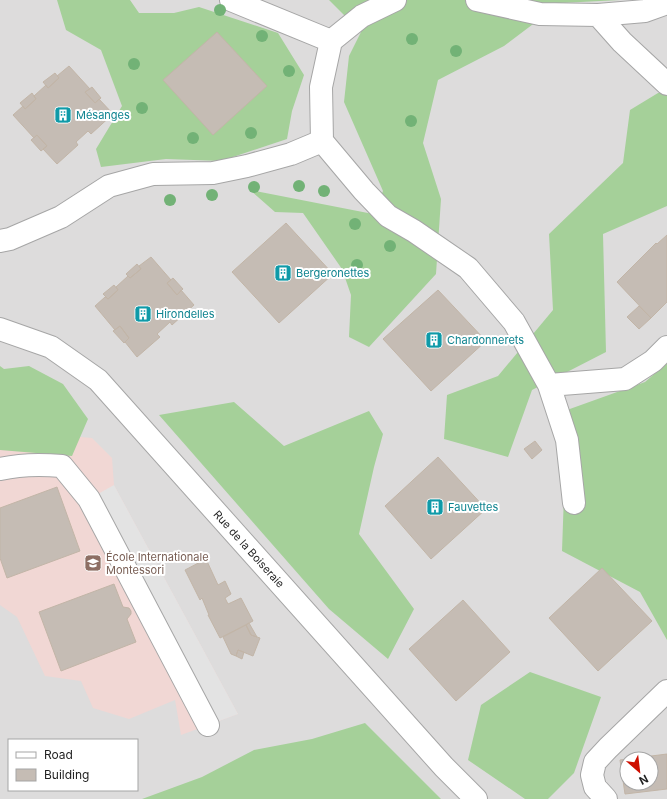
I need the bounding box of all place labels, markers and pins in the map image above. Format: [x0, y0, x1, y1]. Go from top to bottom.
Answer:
building icon: Mésanges [53, 105, 73, 125]
place label: Mésanges [76, 108, 130, 122]
building icon: Bergeronettes [273, 263, 293, 283]
place label: Bergeronettes [296, 266, 369, 280]
building icon: Hirondelles [133, 304, 153, 324]
place label: Hirondelles [156, 307, 215, 321]
building icon: Chardonnerets [424, 330, 444, 350]
place label: Chardonnerets [447, 333, 524, 347]
building icon: Fauvettes [425, 497, 445, 517]
place label: Fauvettes [448, 500, 499, 514]
place label: École Internationale Montessori [106, 550, 209, 577]
school or university icon: École Internationale Montessori [83, 553, 103, 573]

